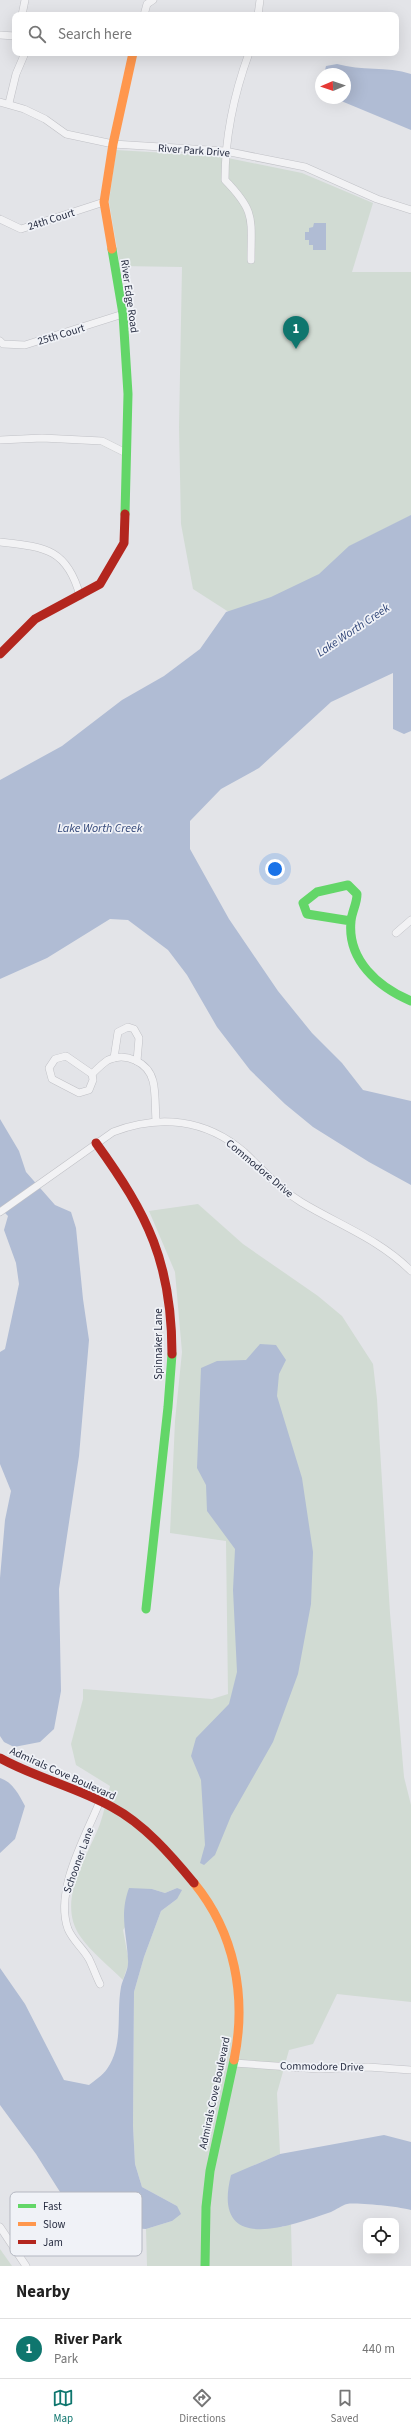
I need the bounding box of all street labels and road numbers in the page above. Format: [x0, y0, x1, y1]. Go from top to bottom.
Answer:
street label: River Park Drive [157, 141, 231, 161]
street label: 24th Court [26, 205, 77, 234]
street label: River Edge Road [117, 258, 142, 334]
street label: 25th Court [36, 320, 87, 349]
street label: Commodore Drive [223, 1136, 297, 1201]
street label: Spinnaker Lane [151, 1308, 166, 1380]
street label: Admirals Cove Boulevard [7, 1743, 118, 1804]
street label: Schooner Lane [60, 1825, 97, 1895]
street label: Admirals Cove Boulevard [195, 2036, 234, 2151]
street label: Commodore Drive [280, 2058, 365, 2075]

